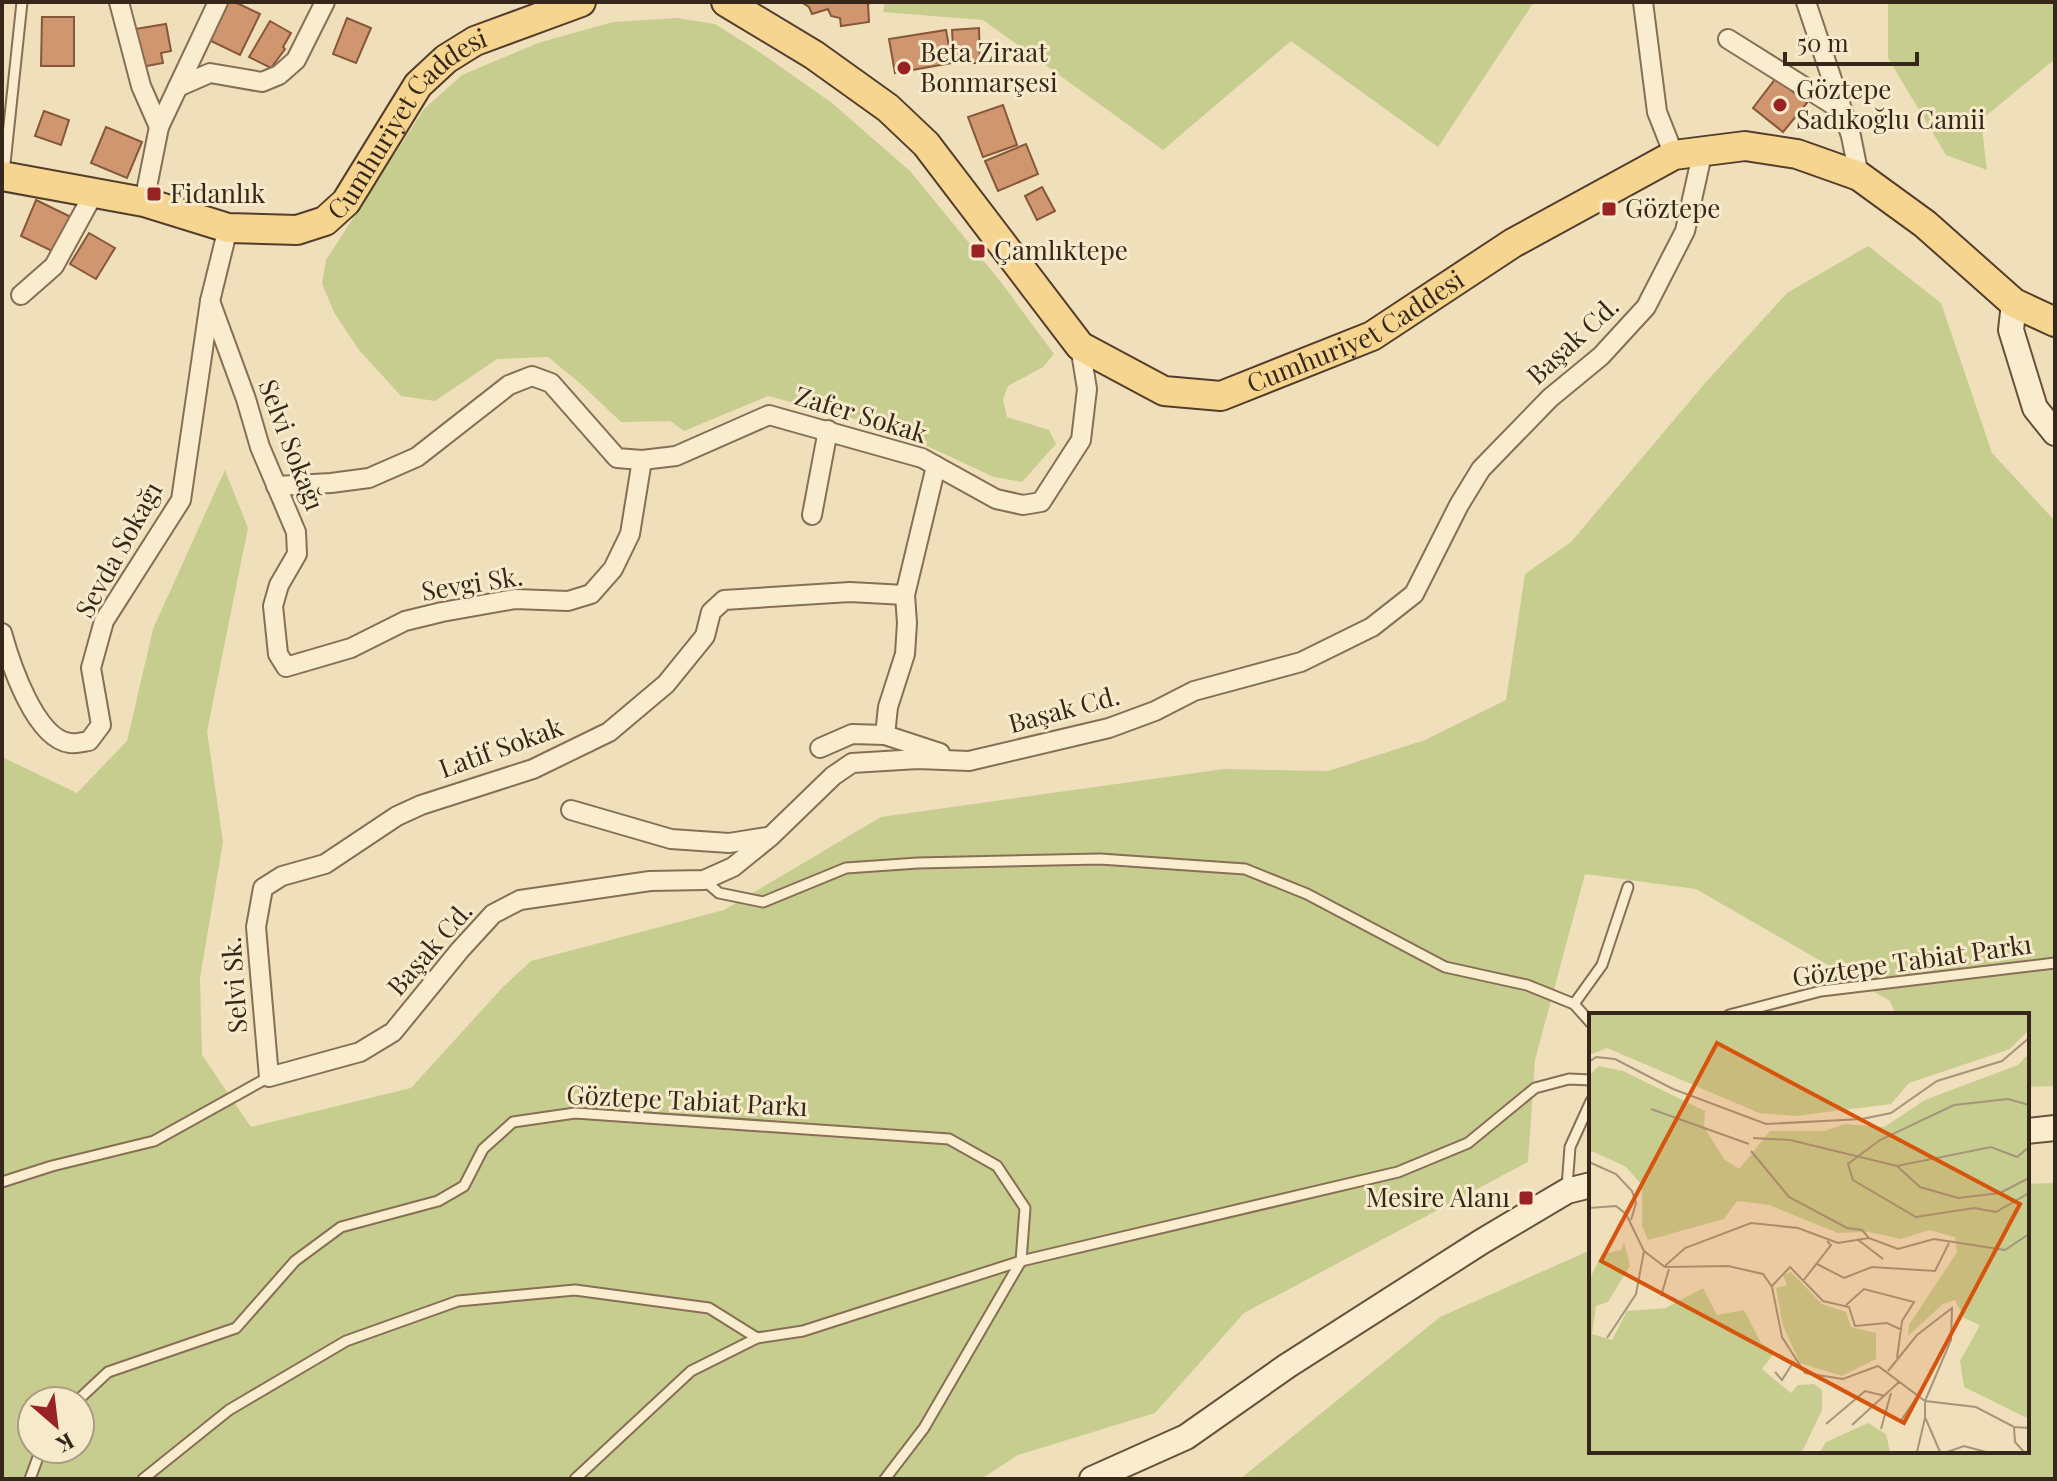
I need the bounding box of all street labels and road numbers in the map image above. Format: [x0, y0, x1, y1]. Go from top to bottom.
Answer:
street label: Cumhuriyet Caddesi [319, 19, 492, 227]
street label: Cumhuriyet Caddesi [1241, 261, 1471, 400]
street label: Başak Cd. [1518, 288, 1626, 391]
street label: Selvi Sokağı [251, 374, 334, 515]
street label: Zafer Sokak [791, 377, 933, 450]
street label: Sevda Sokağı [66, 475, 170, 623]
street label: Sevgi Sk. [419, 557, 525, 608]
street label: Başak Cd. [1004, 677, 1123, 740]
street label: Latif Sokak [434, 708, 568, 785]
street label: Başak Cd. [378, 894, 479, 1002]
street label: Göztepe Tabiat Parkı [1790, 925, 2034, 994]
street label: Selvi Sk. [213, 936, 254, 1034]
street label: Göztepe Tabiat Parkı [566, 1076, 809, 1123]

